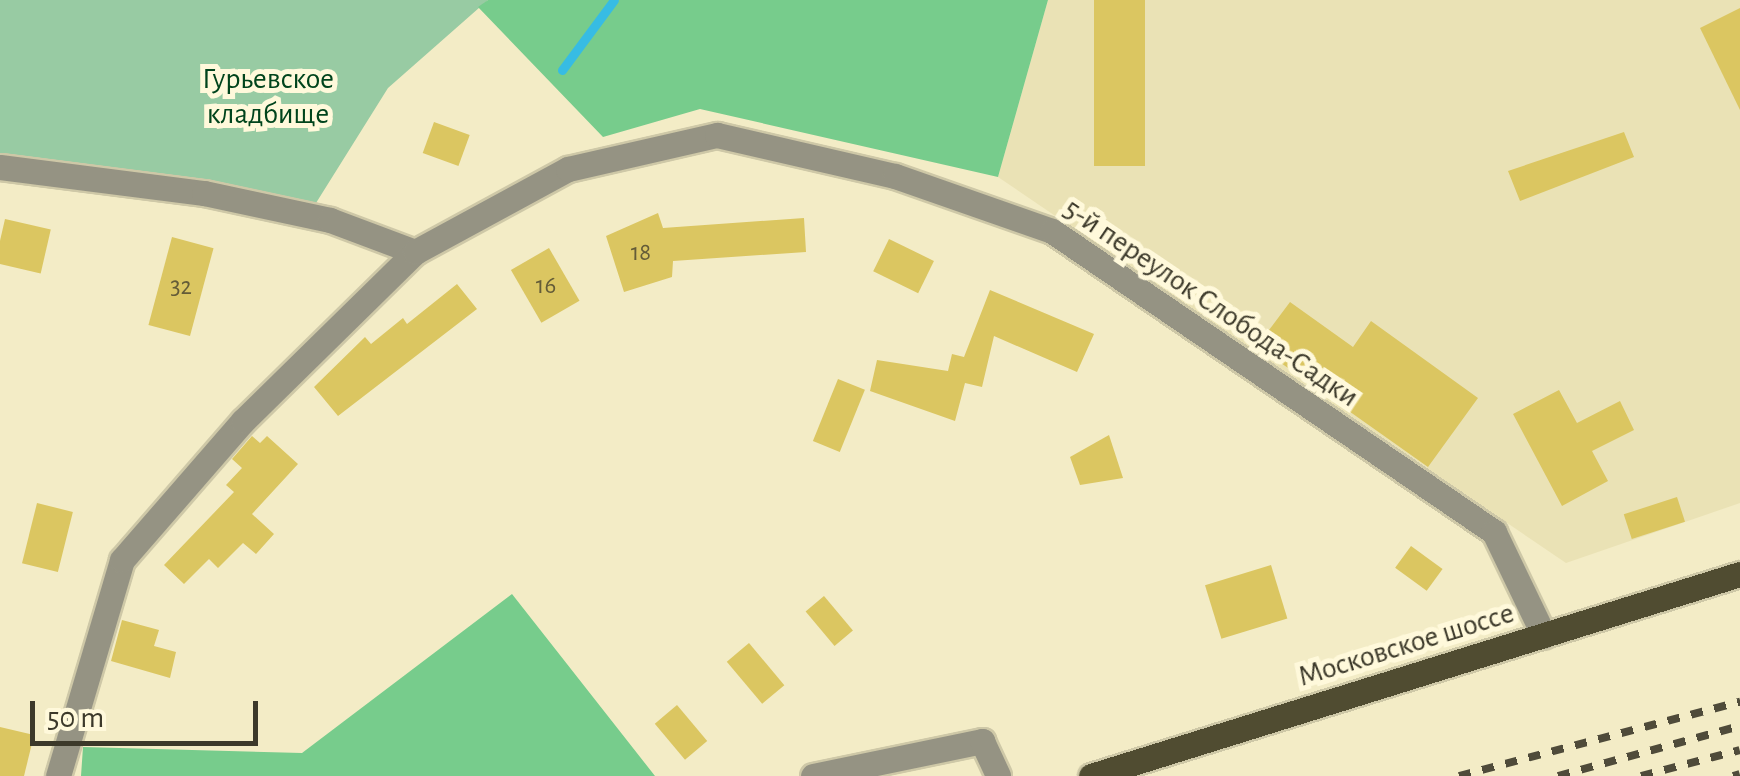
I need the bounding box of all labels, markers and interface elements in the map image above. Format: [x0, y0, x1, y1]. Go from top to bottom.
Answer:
park label: Гурьевское кладбище [202, 61, 334, 132]
street label: 5-й переулок Слобода-Садки [1057, 191, 1365, 415]
house number: 18 [631, 238, 651, 268]
house number: 16 [536, 271, 556, 301]
house number: 32 [170, 272, 192, 302]
street label: Московское шоссе [1294, 595, 1518, 695]
scale bar [35, 681, 262, 743]
text: 50 m [47, 703, 104, 733]

